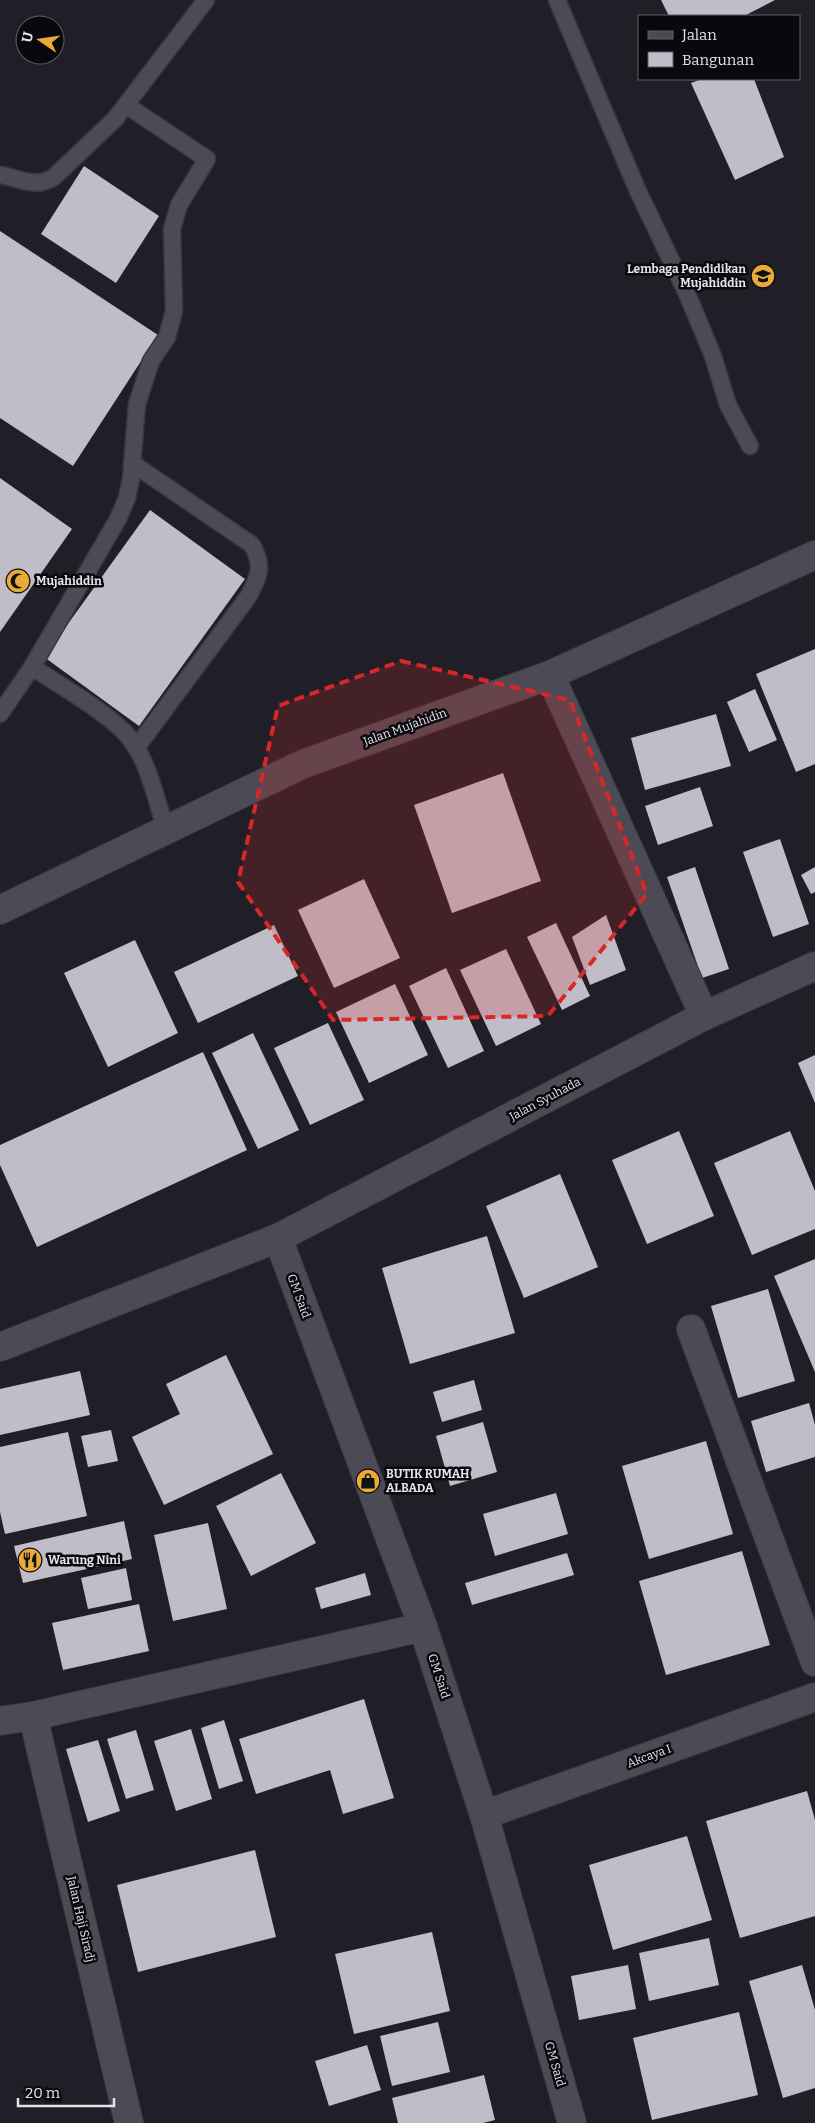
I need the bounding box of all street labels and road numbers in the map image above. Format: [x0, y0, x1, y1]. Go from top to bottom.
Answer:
street label: Jalan Mujahidin [361, 705, 449, 749]
street label: Jalan Syuhada [506, 1074, 583, 1124]
street label: GM Said [285, 1272, 313, 1320]
street label: GM Said [425, 1652, 453, 1700]
street label: Akcaya I [625, 1742, 673, 1770]
street label: Jalan Haji Siradj [64, 1874, 98, 1963]
street label: GM Said [542, 2040, 568, 2088]

